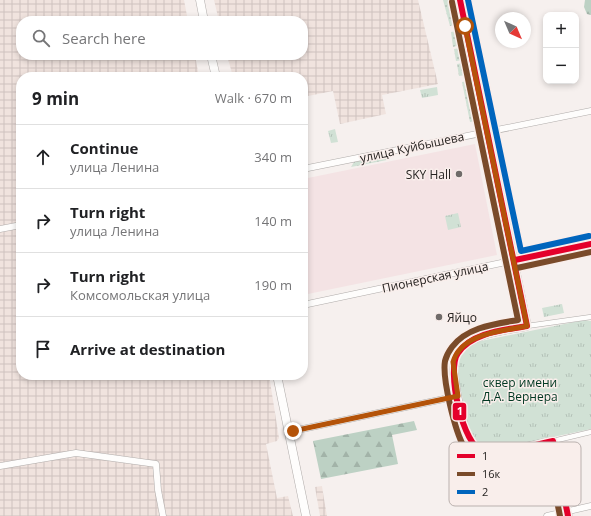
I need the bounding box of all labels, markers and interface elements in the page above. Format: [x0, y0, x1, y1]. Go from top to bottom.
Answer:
north arrow [495, 12, 531, 48]
map controls [543, 12, 579, 84]
button: + [543, 12, 579, 48]
search box [16, 16, 308, 60]
route start [456, 17, 474, 35]
icon: search [30, 27, 52, 49]
text: Search here [62, 28, 146, 48]
button: − [543, 48, 579, 84]
text: 9 min [32, 87, 79, 110]
text: Walk · 670 m [215, 89, 292, 107]
street label: улица Куйбышева [358, 128, 466, 166]
text: Continue [70, 138, 138, 158]
icon: ahead [32, 146, 54, 168]
text: 340 m [254, 148, 292, 166]
text: улица Ленина [70, 158, 159, 176]
place label: SKY Hall [406, 166, 451, 183]
marker: SKY Hall [454, 169, 464, 179]
text: Turn right [70, 202, 145, 222]
icon: right [32, 210, 54, 232]
text: 140 m [254, 212, 292, 230]
text: улица Ленина [70, 222, 159, 240]
street label: Пионерская улица [380, 257, 490, 297]
text: Turn right [70, 266, 145, 286]
icon: right [32, 274, 54, 296]
text: 190 m [254, 276, 292, 294]
text: Комсомольская улица [70, 286, 210, 304]
place label: Яйцо [447, 309, 477, 326]
marker: Яйцо [434, 312, 444, 322]
icon: arrive [32, 338, 54, 360]
text: Arrive at destination [70, 339, 225, 359]
park label: сквер имени Д.А. Вернера [482, 374, 558, 405]
line badge: 1 [452, 402, 467, 421]
text: 1 [457, 403, 463, 418]
route end [284, 422, 302, 440]
legend [449, 442, 581, 506]
text: 1 [482, 448, 488, 463]
text: 16к [482, 466, 501, 481]
text: 2 [482, 484, 488, 499]

